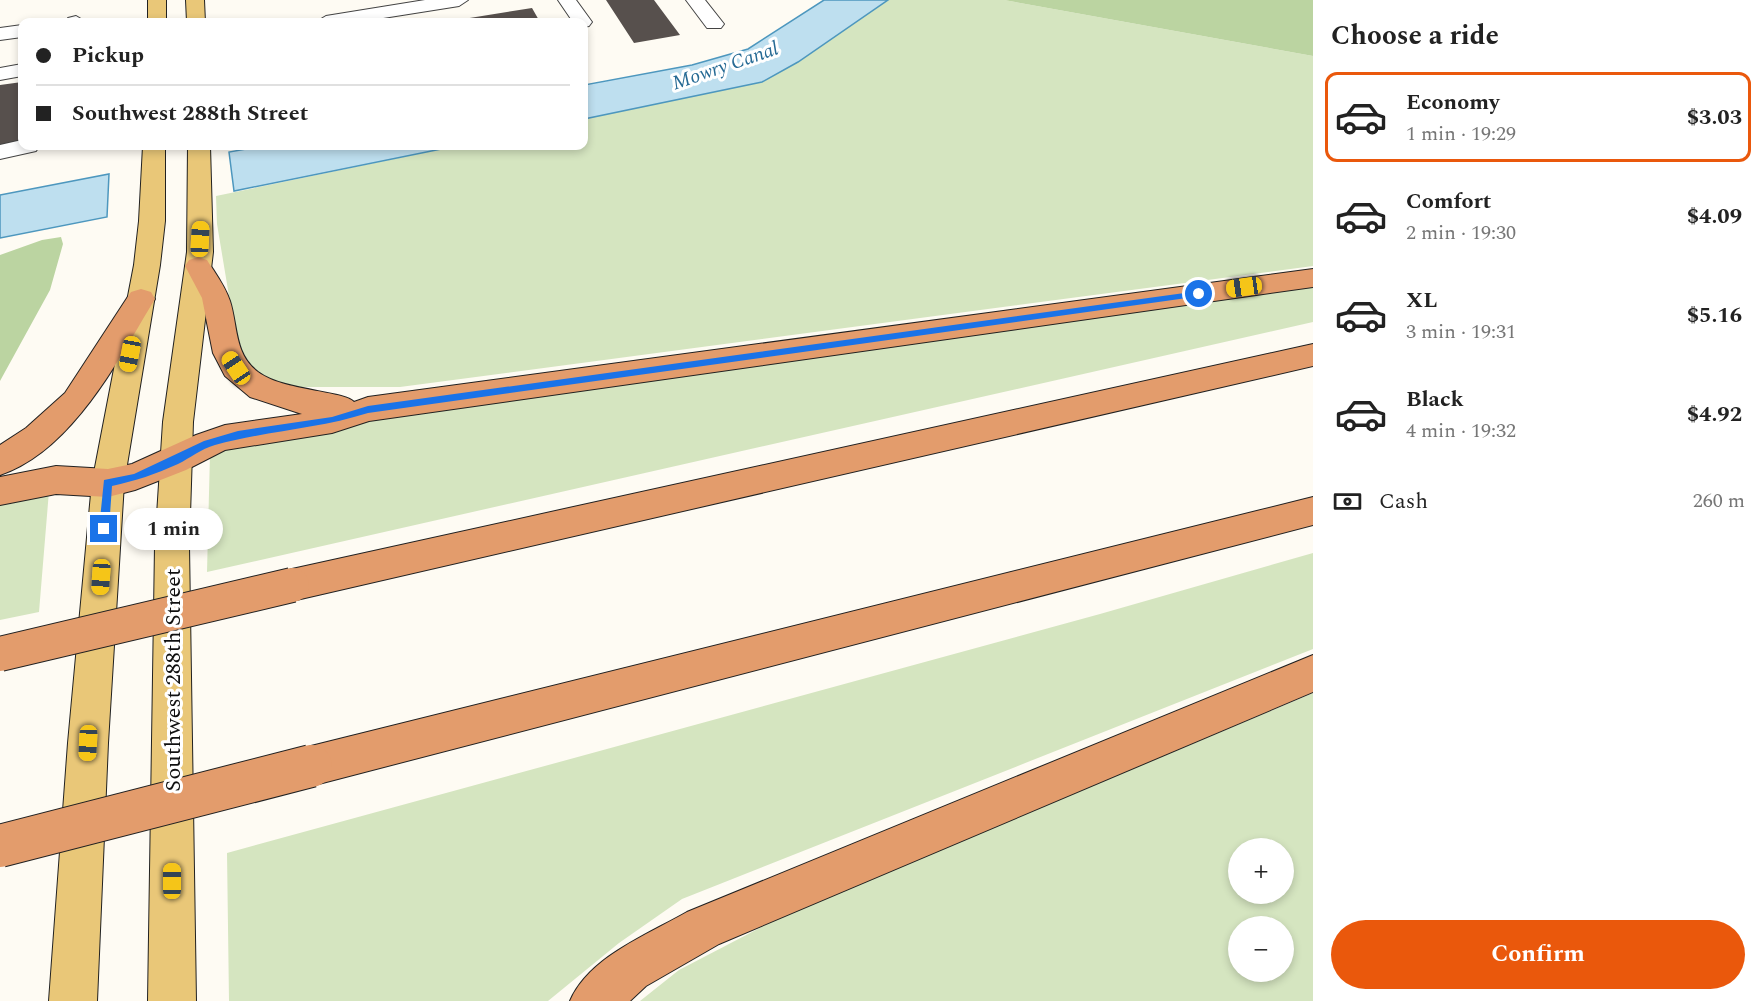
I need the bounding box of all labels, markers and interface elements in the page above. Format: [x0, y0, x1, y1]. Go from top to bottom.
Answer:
text: Choose a ride [1331, 15, 1499, 57]
water label: Mowry Canal [668, 34, 783, 98]
text: Pickup [72, 39, 144, 72]
text: Economy [1406, 86, 1499, 119]
icon: car [1334, 90, 1388, 144]
text: Southwest 288th Street [72, 97, 308, 130]
text: $3.03 [1687, 101, 1742, 134]
text: 1 min · 19:29 [1406, 119, 1516, 149]
text: Comfort [1406, 185, 1491, 218]
icon: car [1334, 189, 1388, 243]
text: $4.09 [1687, 200, 1742, 233]
text: 2 min · 19:30 [1406, 218, 1516, 248]
car [190, 221, 210, 257]
car [1225, 276, 1263, 298]
route start [1185, 280, 1212, 307]
text: XL [1406, 284, 1437, 317]
icon: car [1334, 288, 1388, 342]
text: $5.16 [1687, 299, 1742, 332]
text: 3 min · 19:31 [1406, 317, 1516, 347]
car [118, 335, 142, 373]
car [218, 348, 254, 388]
text: Black [1406, 383, 1464, 416]
icon: car [1334, 387, 1388, 441]
text: $4.92 [1687, 398, 1742, 431]
text: 4 min · 19:32 [1406, 416, 1516, 446]
icon: cash [1331, 485, 1364, 518]
text: Cash [1379, 485, 1428, 518]
text: 260 m [1693, 486, 1745, 516]
callout: 1 min [125, 508, 224, 550]
text: 1 min [147, 514, 200, 544]
route end [90, 515, 117, 542]
car [91, 558, 111, 596]
street label: Southwest 288th Street [157, 568, 190, 792]
car [78, 725, 98, 761]
map controls [1228, 838, 1294, 982]
button: + [1228, 838, 1294, 904]
car [163, 863, 181, 899]
button: − [1228, 916, 1294, 982]
button: Confirm [1331, 920, 1745, 989]

